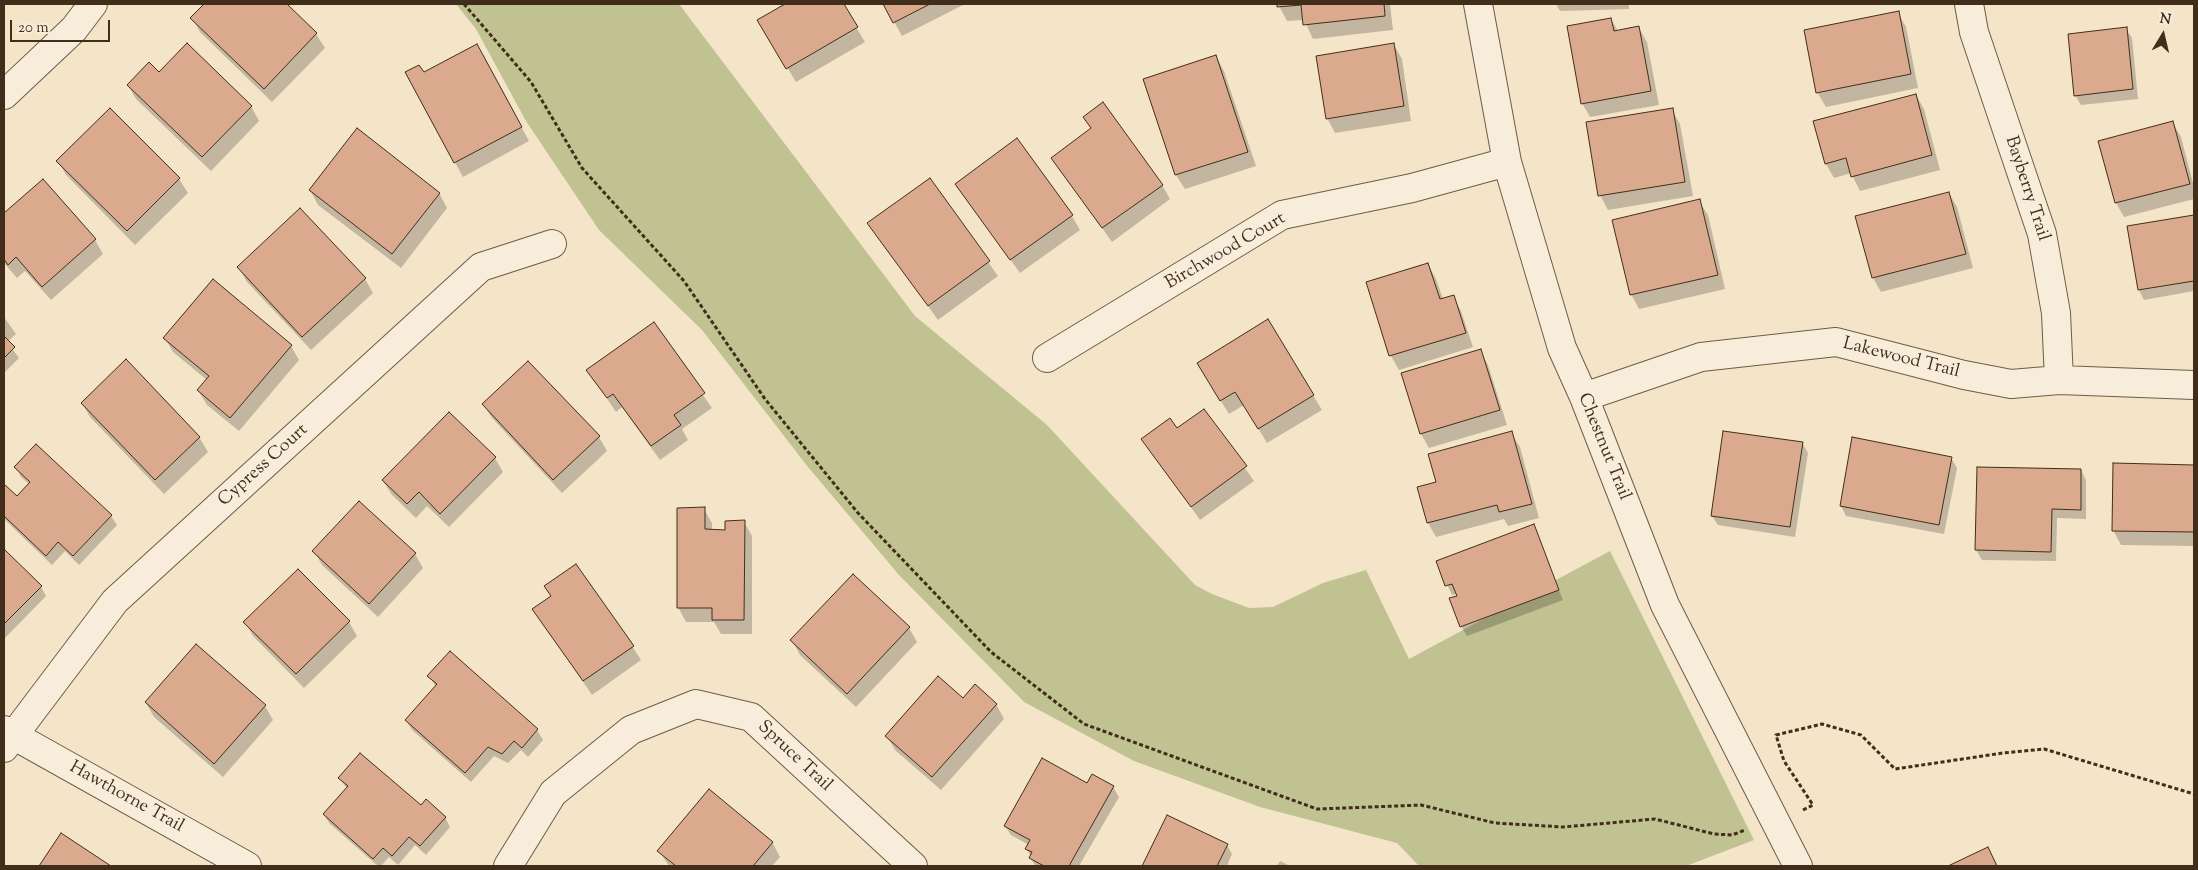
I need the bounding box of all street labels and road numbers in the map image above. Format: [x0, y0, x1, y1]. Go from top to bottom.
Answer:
street label: Bayberry Trail [1999, 134, 2053, 244]
street label: Birchwood Court [1162, 209, 1290, 295]
street label: Lakewood Trail [1840, 334, 1962, 384]
street label: Chestnut Trail [1572, 390, 1634, 504]
street label: Cypress Court [215, 420, 313, 512]
street label: Spruce Trail [752, 717, 836, 797]
street label: Hawthorne Trail [65, 758, 187, 838]

